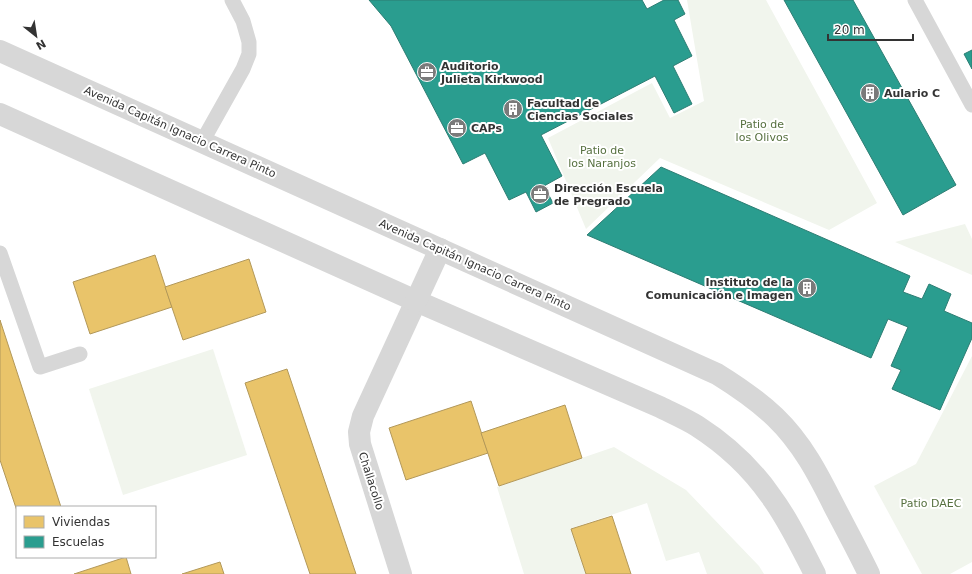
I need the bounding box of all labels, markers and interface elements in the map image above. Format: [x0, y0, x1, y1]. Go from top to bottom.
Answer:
north arrow [16, 16, 56, 56]
scale bar [828, 16, 913, 42]
text: 20 m [834, 23, 865, 37]
text: N [34, 36, 48, 52]
place label: Auditorio Julieta Kirkwood [440, 60, 543, 86]
office icon: Auditorio Julieta Kirkwood [416, 61, 438, 83]
building icon: Aulario C [859, 82, 881, 104]
street label: Avenida Capitán Ignacio Carrera Pinto [82, 84, 278, 180]
place label: Aulario C [884, 87, 940, 100]
place label: Facultad de Ciencias Sociales [527, 97, 634, 123]
building icon: Facultad de Ciencias Sociales [502, 98, 524, 120]
office icon: CAPs [446, 117, 468, 139]
park label: Patio de los Olivos [736, 118, 789, 144]
place label: CAPs [471, 122, 502, 135]
park label: Patio de los Naranjos [568, 144, 636, 170]
place label: Dirección Escuela de Pregrado [554, 182, 663, 208]
office icon: Dirección Escuela de Pregrado [529, 183, 551, 205]
street label: Avenida Capitán Ignacio Carrera Pinto [377, 217, 573, 313]
place label: Instituto de la Comunicación e Imagen [646, 276, 793, 302]
building icon: Instituto de la Comunicación e Imagen [796, 277, 818, 299]
street label: Challacollo [356, 451, 387, 512]
park label: Patio DAEC [901, 497, 962, 510]
legend [16, 506, 156, 558]
text: Viviendas [52, 515, 110, 529]
text: Escuelas [52, 535, 104, 549]

